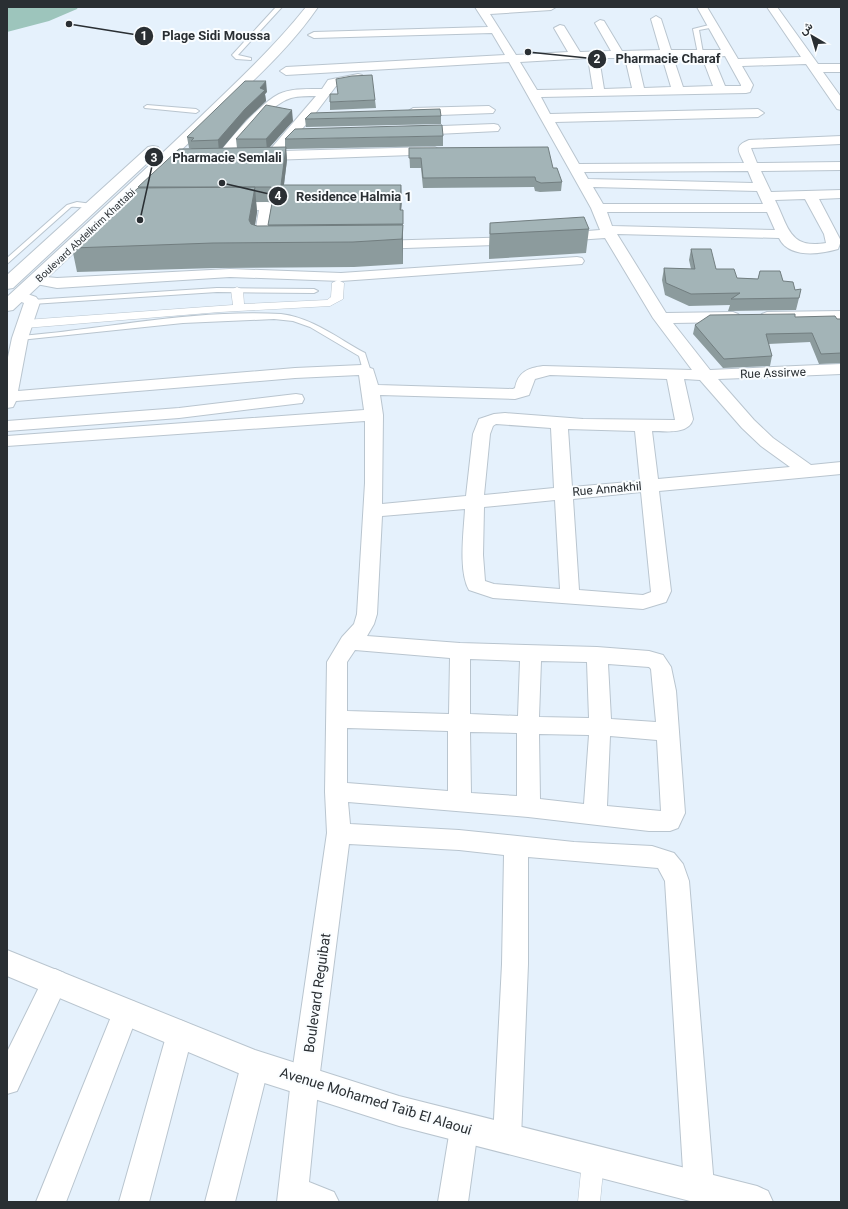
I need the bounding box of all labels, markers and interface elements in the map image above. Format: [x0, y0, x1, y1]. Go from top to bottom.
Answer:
north arrow [792, 16, 832, 56]
text: ش [797, 19, 815, 38]
callout: Plage Sidi Moussa [134, 23, 278, 48]
text: Plage Sidi Moussa [162, 28, 270, 43]
text: 1 [141, 29, 147, 43]
callout: Pharmacie Charaf [587, 46, 728, 71]
text: Pharmacie Charaf [616, 51, 721, 66]
text: 2 [594, 52, 601, 66]
callout: Pharmacie Semlali [144, 145, 290, 170]
text: Pharmacie Semlali [172, 150, 282, 165]
text: 3 [151, 151, 158, 165]
callout: Residence Halmia 1 [268, 184, 420, 209]
street label: Boulevard Abdelkrim Khattabi [33, 186, 137, 284]
text: 4 [275, 189, 282, 203]
text: Residence Halmia 1 [296, 189, 412, 204]
street label: Rue Assirwe [740, 365, 806, 381]
street label: Rue Annakhil [572, 479, 642, 499]
street label: Boulevard Reguibat [301, 932, 333, 1054]
street label: Avenue Mohamed Taïb El Alaoui [278, 1064, 474, 1138]

